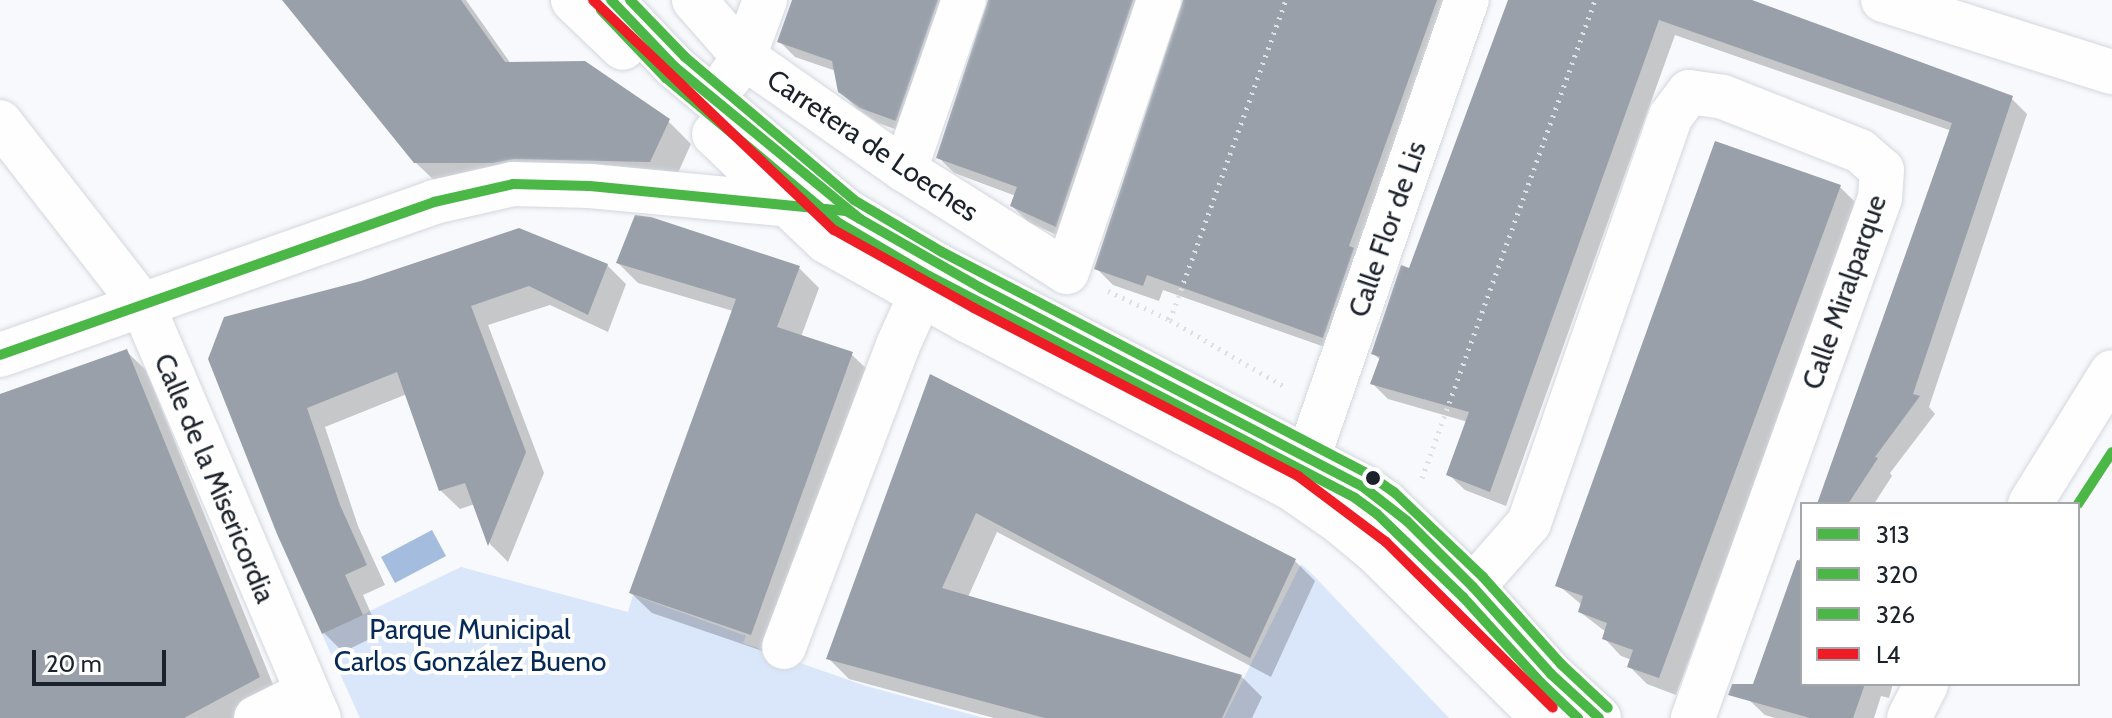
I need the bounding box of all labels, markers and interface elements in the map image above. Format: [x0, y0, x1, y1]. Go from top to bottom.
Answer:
street label: Carretera de Loeches [761, 62, 985, 228]
street label: Calle Flor de Lis [1341, 137, 1433, 321]
street label: Calle Miralparque [1795, 190, 1893, 394]
street label: Calle de la Misericordia [147, 348, 283, 608]
unlabelled marker [1365, 470, 1381, 486]
legend [1800, 502, 2080, 686]
text: 313 [1876, 520, 1910, 549]
text: 320 [1876, 560, 1918, 589]
text: 326 [1876, 600, 1915, 629]
park label: Parque Municipal Carlos González Bueno [334, 612, 606, 678]
scale bar [36, 634, 170, 684]
text: L4 [1876, 640, 1900, 669]
text: 20 m [46, 649, 102, 678]

